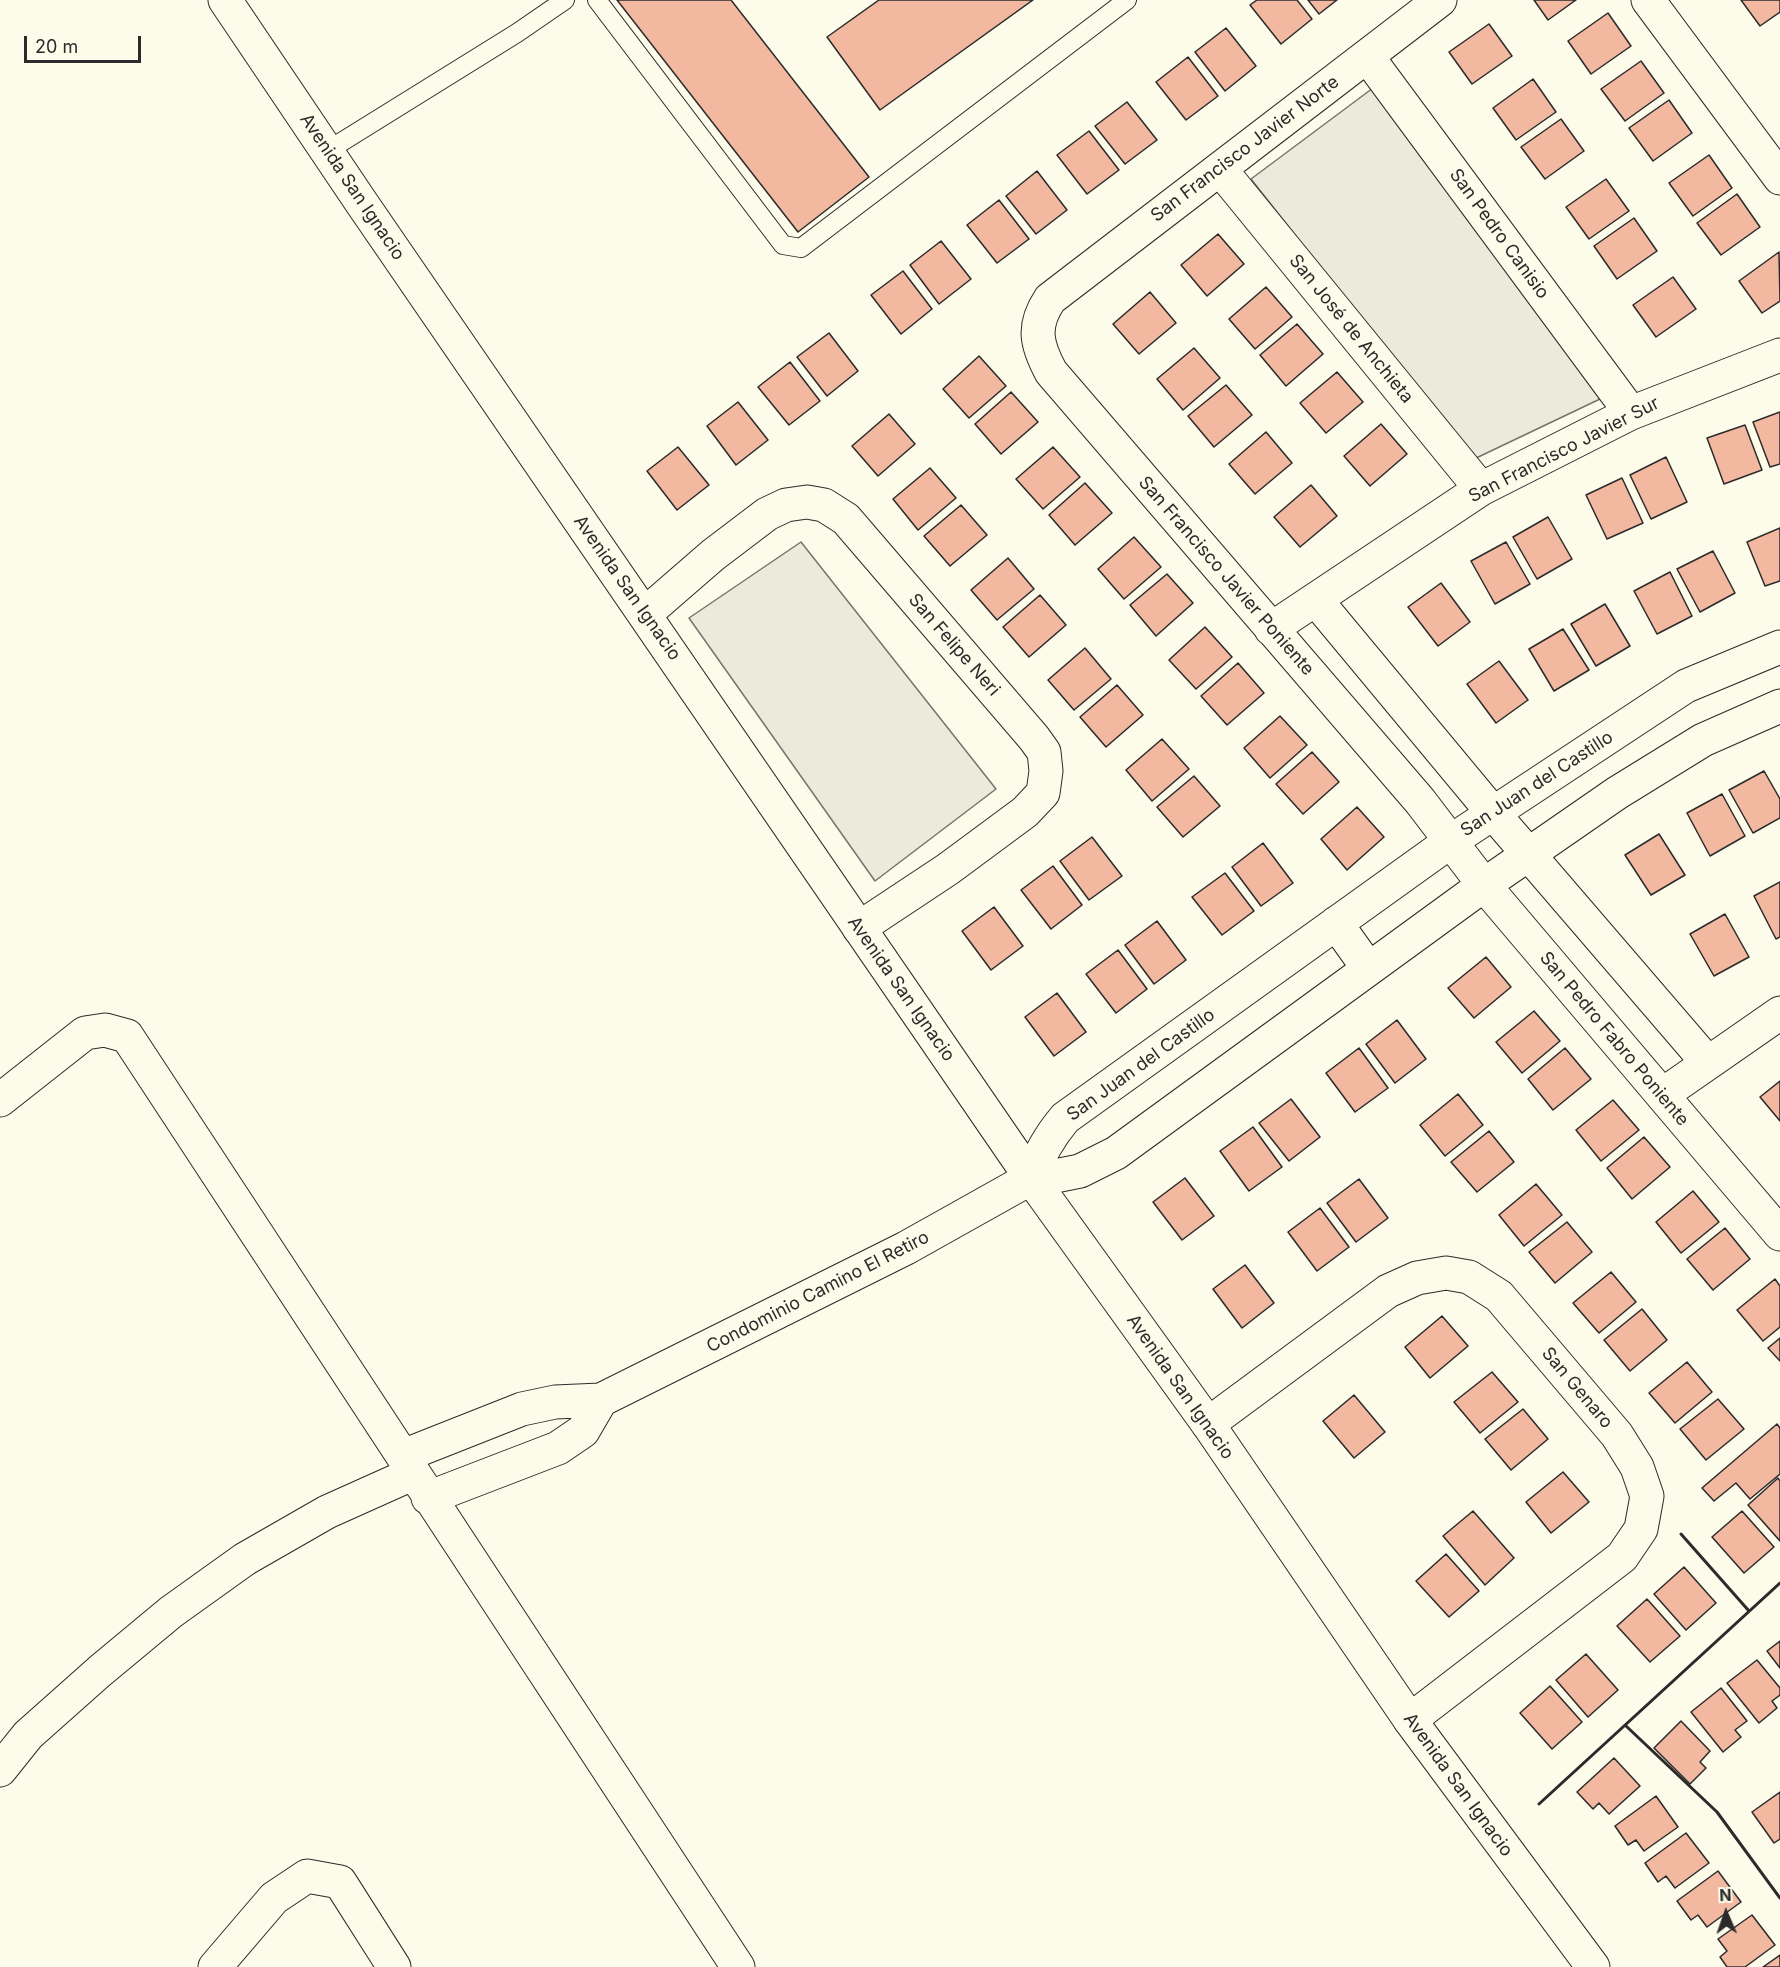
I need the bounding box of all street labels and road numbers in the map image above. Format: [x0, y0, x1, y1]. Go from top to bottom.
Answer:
street label: San Francisco Javier Norte [1147, 71, 1343, 227]
street label: Avenida San Ignacio [295, 110, 409, 264]
street label: San Pedro Canisio [1445, 165, 1553, 303]
street label: San José de Anchieta [1284, 250, 1418, 408]
street label: San Francisco Javier Sur [1465, 392, 1663, 508]
street label: San Francisco Javier Poniente [1134, 472, 1318, 680]
street label: Avenida San Ignacio [569, 511, 685, 665]
street label: San Felipe Neri [904, 589, 1004, 701]
street label: San Juan del Castillo [1457, 727, 1617, 841]
street label: Avenida San Ignacio [843, 912, 959, 1066]
street label: San Pedro Fabro Poniente [1535, 947, 1693, 1131]
street label: San Juan del Castillo [1063, 1004, 1219, 1126]
street label: Condominio Camino El Retiro [703, 1226, 933, 1358]
street label: Avenida San Ignacio [1122, 1310, 1238, 1464]
street label: San Genaro [1537, 1343, 1617, 1433]
street label: Avenida San Ignacio [1399, 1709, 1517, 1861]

